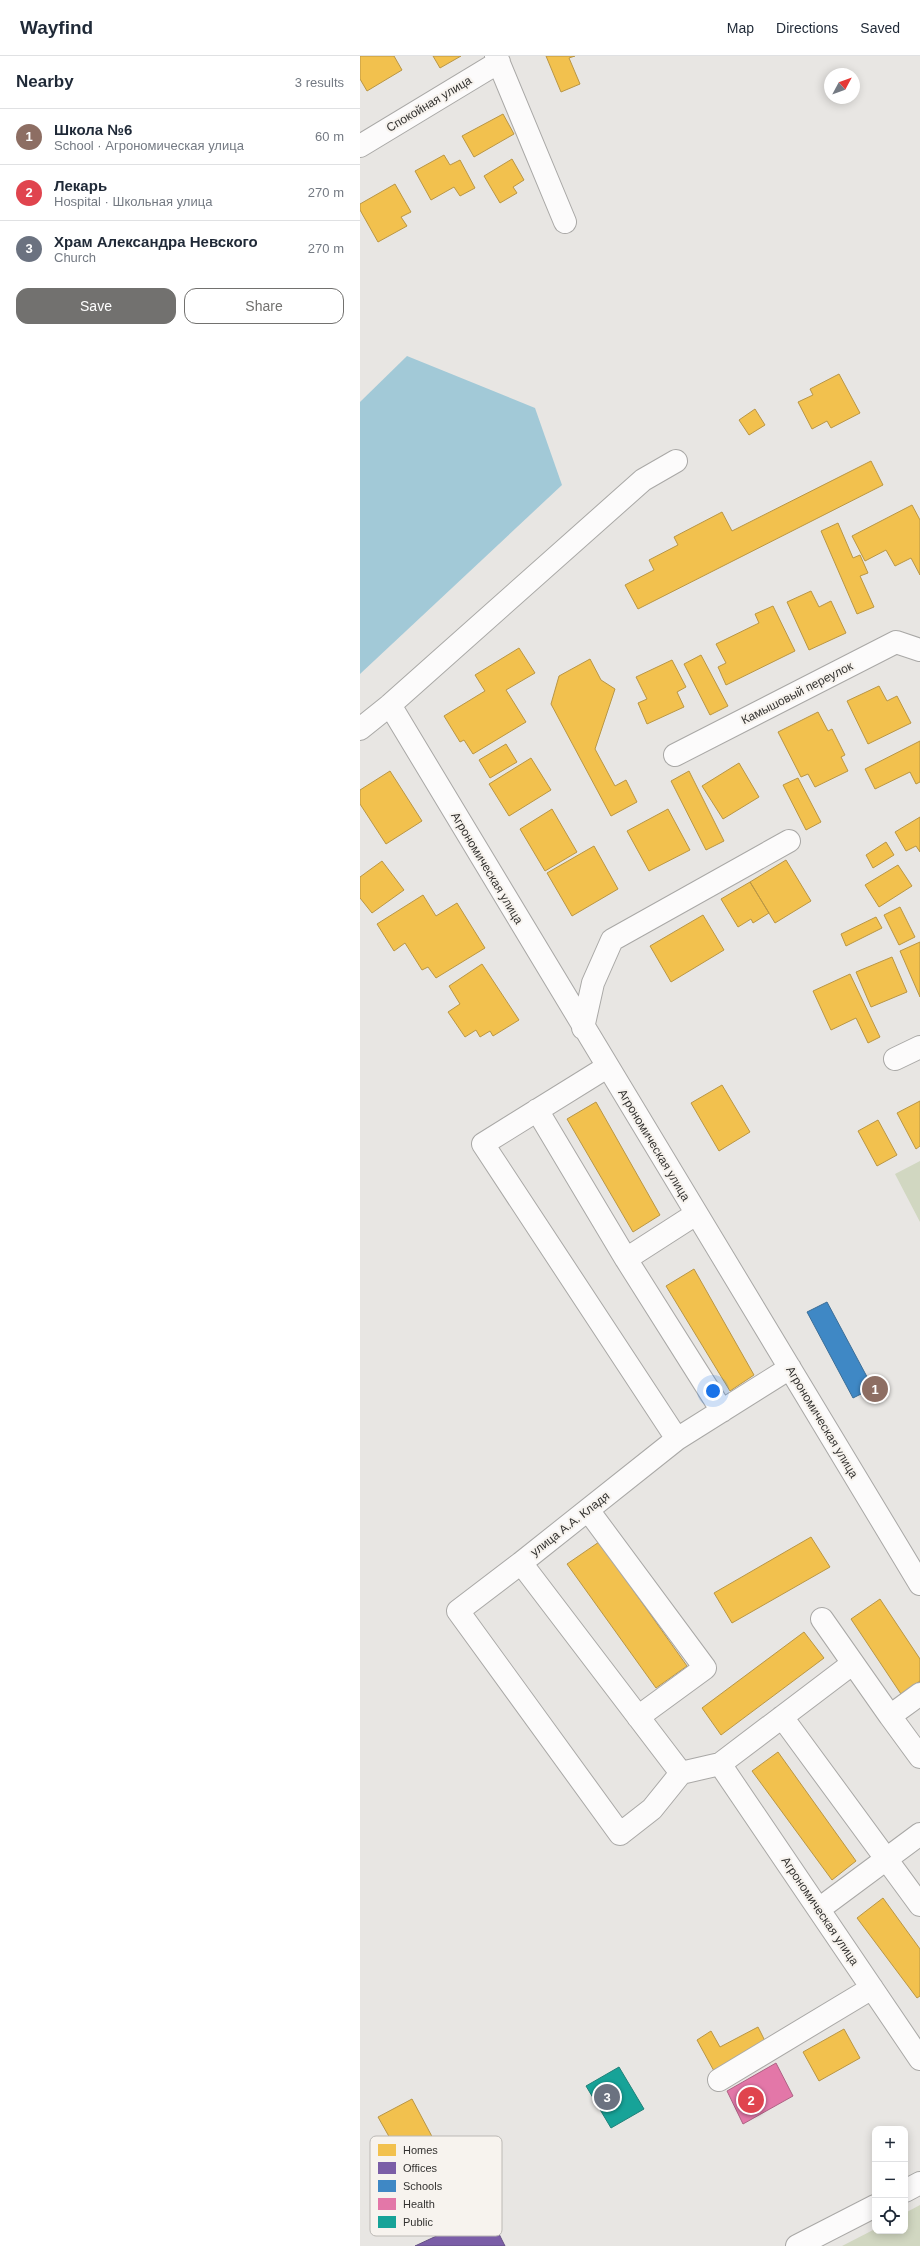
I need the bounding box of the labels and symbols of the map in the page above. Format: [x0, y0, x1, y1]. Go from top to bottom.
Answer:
north arrow [824, 68, 860, 104]
street label: Спокойная улица [384, 73, 474, 135]
street label: Камышовый переулок [739, 658, 856, 727]
street label: Агрономическая улица [448, 810, 526, 927]
street label: Агрономическая улица [615, 1087, 693, 1204]
street label: Агрономическая улица [783, 1364, 861, 1481]
pin: 1 [862, 1374, 888, 1404]
your location [703, 1381, 723, 1401]
street label: улица А.А. Кладя [528, 1489, 612, 1559]
street label: Агрономическая улица [778, 1854, 862, 1968]
pin: 3 [594, 2082, 620, 2112]
pin: 2 [738, 2085, 764, 2115]
legend [370, 2136, 502, 2236]
text: Homes [403, 2144, 438, 2156]
text: Offices [403, 2162, 438, 2174]
text: Schools [403, 2180, 443, 2192]
text: Health [403, 2198, 435, 2210]
text: Public [403, 2216, 433, 2228]

